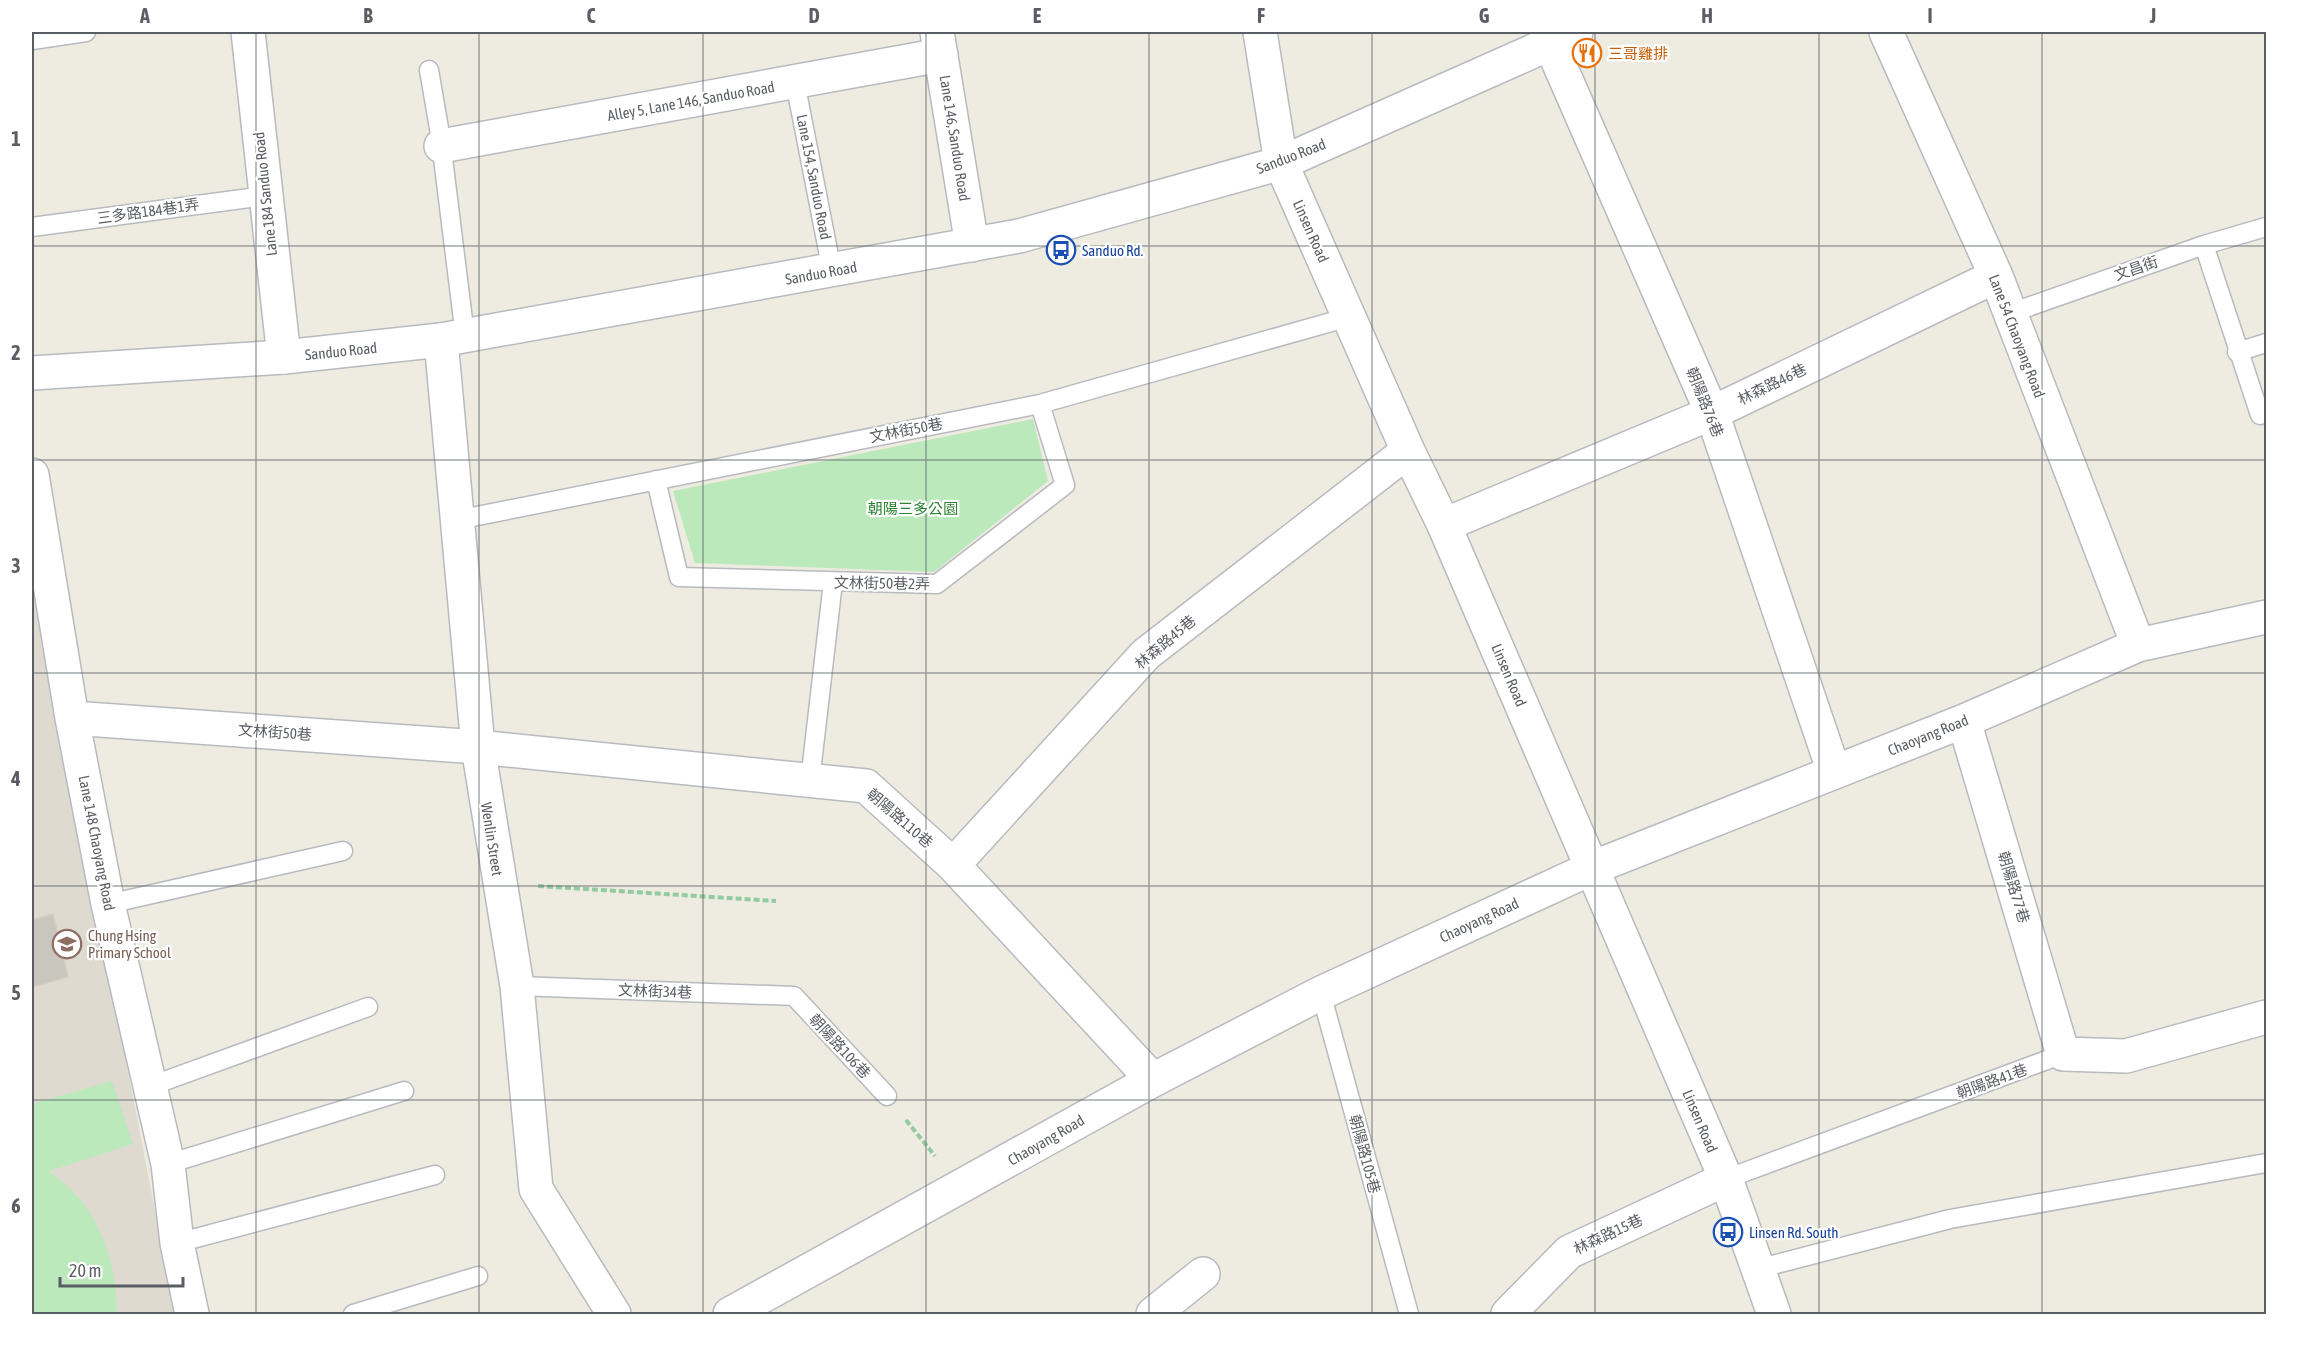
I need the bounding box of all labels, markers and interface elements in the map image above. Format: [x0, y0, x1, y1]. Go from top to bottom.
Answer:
text: A [139, 4, 150, 27]
text: B [363, 4, 373, 27]
text: C [587, 4, 596, 27]
text: D [808, 4, 820, 27]
text: E [1033, 4, 1042, 27]
text: F [1257, 4, 1265, 27]
text: G [1479, 4, 1490, 27]
text: H [1701, 4, 1713, 27]
text: I [1927, 4, 1933, 27]
text: J [2149, 4, 2156, 27]
restaurant icon: 三哥雞排 [1571, 37, 1603, 69]
place label: 三哥雞排 [1608, 45, 1668, 62]
street label: Lane 146, Sanduo Road [937, 74, 973, 202]
street label: Alley 5, Lane 146, Sanduo Road [606, 78, 776, 124]
street label: Lane 154, Sanduo Road [793, 113, 835, 241]
text: 1 [11, 127, 21, 150]
street label: Lane 184 Sanduo Road [250, 131, 280, 257]
street label: Sanduo Road [1254, 135, 1328, 177]
street label: 三多路184巷1弄 [96, 195, 200, 227]
street label: Linsen Road [1290, 197, 1332, 265]
bus stop icon: Sanduo Rd. [1045, 234, 1077, 266]
place label: Sanduo Rd. [1082, 242, 1144, 259]
street label: 文昌街 [2112, 253, 2160, 283]
street label: Sanduo Road [784, 258, 858, 288]
street label: Lane 54 Chaoyang Road [1986, 272, 2048, 400]
street label: Sanduo Road [304, 339, 378, 363]
text: 2 [11, 341, 21, 364]
street label: 林森路46巷 [1735, 360, 1809, 408]
street label: 朝陽路76巷 [1683, 364, 1727, 440]
street label: 文林街50巷 [868, 415, 944, 445]
park label: 朝陽三多公園 [868, 500, 958, 517]
text: 3 [11, 554, 21, 577]
street label: 文林街50巷2弄 [834, 574, 930, 592]
street label: 林森路45巷 [1131, 612, 1199, 672]
street label: Linsen Road [1488, 641, 1530, 709]
street label: Chaoyang Road [1885, 711, 1971, 759]
street label: 文林街50巷 [237, 721, 313, 743]
text: 4 [10, 767, 21, 790]
street label: Lane 148 Chaoyang Road [76, 774, 118, 912]
street label: 朝陽路110巷 [864, 785, 936, 851]
street label: Wenlin Street [478, 801, 506, 877]
street label: 朝陽路77巷 [1995, 849, 2033, 925]
street label: Chaoyang Road [1437, 894, 1521, 946]
place label: Chung Hsing Primary School [88, 927, 171, 961]
school or university icon: Chung Hsing Primary School [51, 928, 83, 960]
text: 5 [11, 981, 21, 1004]
street label: 文林街34巷 [618, 981, 692, 1001]
street label: 朝陽路106巷 [806, 1011, 874, 1081]
street label: 朝陽路41巷 [1954, 1060, 2030, 1102]
street label: Linsen Road [1679, 1087, 1721, 1155]
street label: Chaoyang Road [1005, 1111, 1087, 1169]
street label: 朝陽路105巷 [1346, 1113, 1384, 1195]
text: 6 [11, 1194, 21, 1217]
street label: 林森路15巷 [1571, 1211, 1645, 1257]
bus stop icon: Linsen Rd. South [1712, 1216, 1744, 1248]
place label: Linsen Rd. South [1749, 1224, 1839, 1241]
scale bar [60, 1250, 183, 1288]
text: 20 m [69, 1260, 101, 1281]

